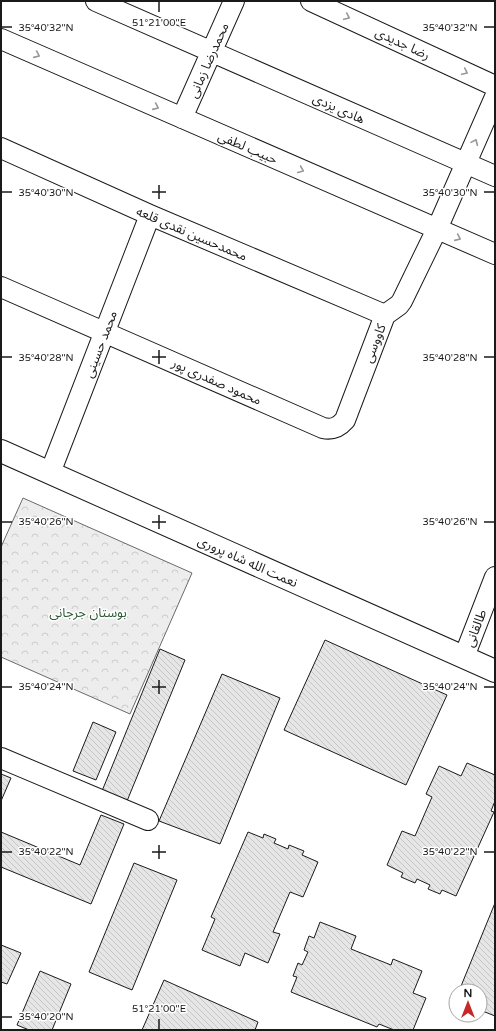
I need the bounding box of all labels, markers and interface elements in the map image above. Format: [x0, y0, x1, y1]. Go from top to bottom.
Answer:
one-way arrow [342, 12, 350, 20]
text: 51°21'00"E [132, 17, 186, 29]
street label: محمدرضا زمانی [185, 20, 233, 101]
text: 35°40'32"N [18, 22, 74, 34]
text: 35°40'32"N [422, 22, 478, 34]
street label: رضا جدیدی [373, 24, 432, 64]
one-way arrow [33, 50, 40, 58]
one-way arrow [461, 67, 468, 75]
street label: هادی یزدی [310, 90, 367, 127]
one-way arrow [151, 102, 159, 110]
street label: حبیب لطفی [215, 128, 280, 168]
one-way arrow [471, 138, 479, 145]
one-way arrow [297, 165, 304, 173]
text: 35°40'30"N [18, 187, 74, 199]
text: 35°40'30"N [422, 187, 478, 199]
street label: محمدحسین نقدی قلعه [134, 203, 250, 265]
one-way arrow [454, 233, 462, 241]
street label: محمد حسینی [81, 308, 121, 380]
street label: کاووسی [360, 321, 390, 365]
text: 35°40'28"N [18, 352, 74, 364]
text: 35°40'28"N [422, 352, 478, 364]
street label: محمود صفدری پور [168, 355, 264, 410]
text: 35°40'26"N [18, 516, 74, 528]
text: 35°40'26"N [422, 516, 478, 528]
street label: نعمت الله شاه پروری [195, 533, 300, 592]
park label: بوستان جرجانی [49, 605, 127, 621]
street label: طالقانی [461, 607, 491, 650]
text: 35°40'24"N [18, 681, 74, 693]
text: 35°40'24"N [422, 681, 478, 693]
text: 35°40'22"N [18, 846, 74, 858]
text: 35°40'22"N [422, 846, 478, 858]
north arrow [448, 983, 488, 1023]
text: N [464, 987, 472, 1000]
text: 51°21'00"E [132, 1003, 186, 1015]
text: 35°40'20"N [18, 1011, 74, 1023]

